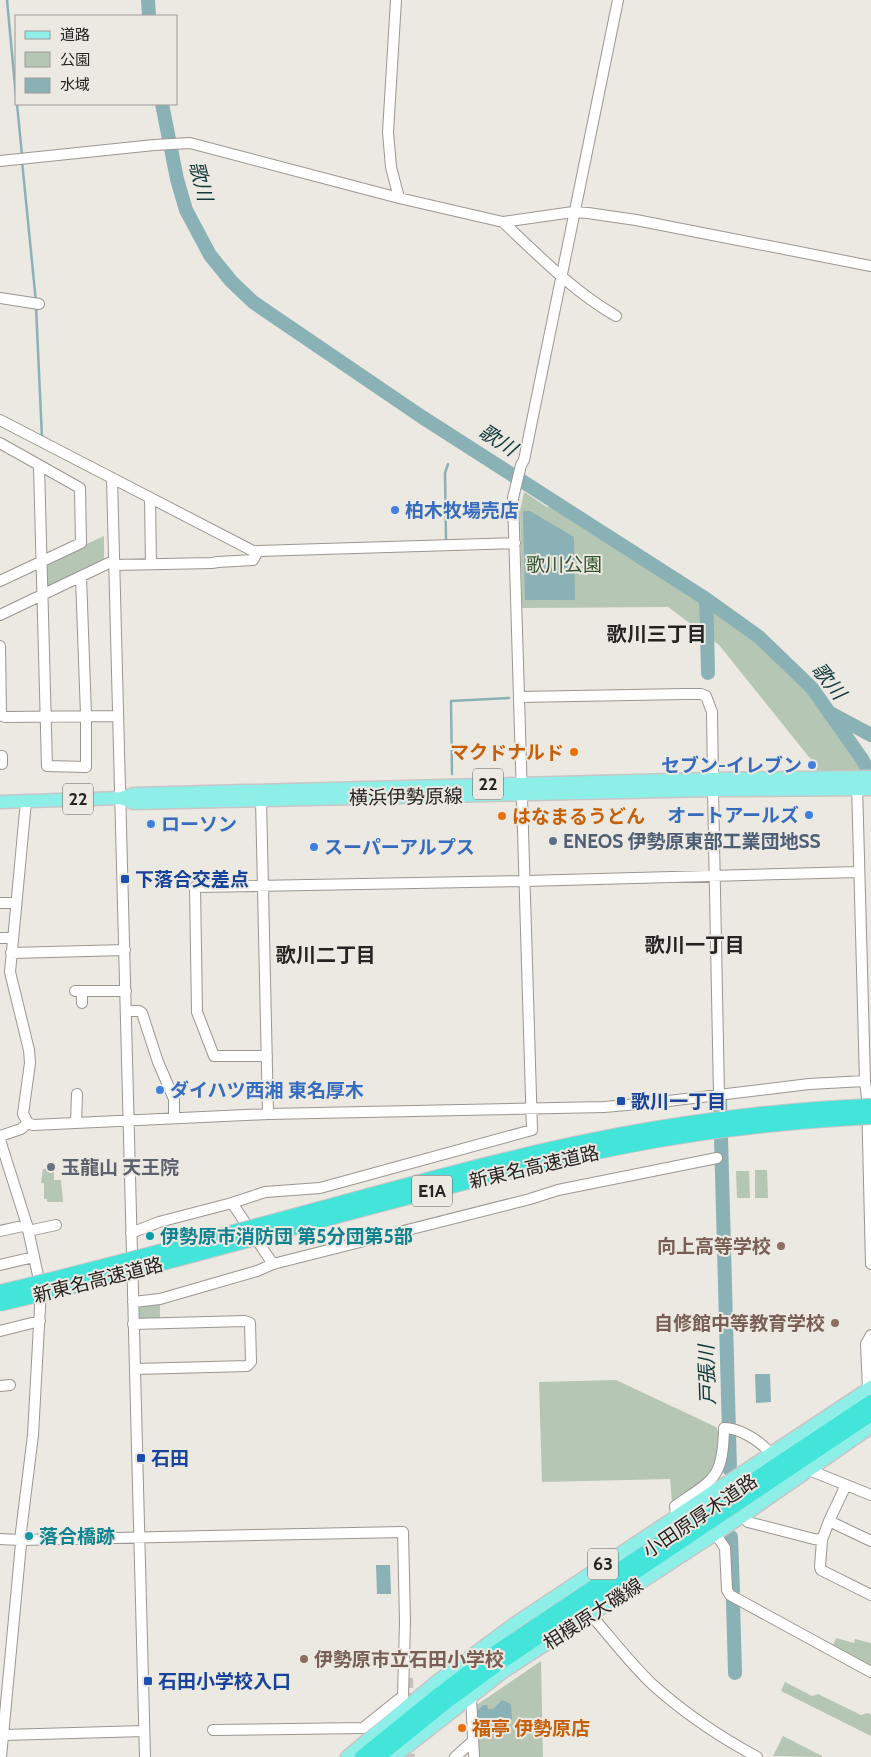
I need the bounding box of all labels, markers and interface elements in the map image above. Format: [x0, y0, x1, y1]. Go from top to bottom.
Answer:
legend [15, 15, 178, 105]
text: 道路 [60, 26, 90, 44]
text: 公園 [60, 51, 90, 69]
text: 水域 [60, 76, 90, 94]
water label: 歌川 [185, 159, 218, 205]
water label: 歌川 [475, 419, 523, 462]
place label: 柏木牧場売店 [405, 499, 519, 522]
marker: 柏木牧場売店 [389, 504, 401, 516]
park label: 歌川公園 [526, 553, 602, 576]
district label: 歌川三丁目 [607, 622, 707, 646]
water label: 歌川 [807, 658, 852, 706]
place label: マクドナルド [450, 741, 564, 764]
marker: マクドナルド [568, 746, 580, 758]
place label: セブン-イレブン [661, 754, 802, 777]
marker: セブン-イレブン [806, 759, 818, 771]
road number: 22 [473, 769, 503, 800]
road number: 22 [63, 784, 93, 814]
street label: 横浜伊勢原線 [349, 785, 463, 809]
place label: オートアールズ [667, 804, 799, 827]
place label: はなまるうどん [512, 805, 645, 828]
marker: オートアールズ [803, 809, 815, 821]
marker: はなまるうどん [496, 810, 508, 822]
place label: ローソン [161, 813, 237, 836]
marker: ローソン [145, 818, 157, 830]
place label: ENEOS 伊勢原東部工業団地SS [563, 830, 821, 853]
marker: ENEOS 伊勢原東部工業団地SS [547, 835, 559, 847]
place label: スーパーアルプス [324, 836, 475, 859]
marker: スーパーアルプス [308, 841, 320, 853]
place label: 下落合交差点 [135, 868, 249, 891]
marker: 下落合交差点 [119, 873, 131, 885]
district label: 歌川一丁目 [645, 933, 745, 957]
district label: 歌川二丁目 [276, 943, 376, 967]
place label: ダイハツ西湘 東名厚木 [170, 1079, 364, 1102]
marker: ダイハツ西湘 東名厚木 [154, 1084, 166, 1096]
place label: 歌川一丁目 [631, 1090, 726, 1113]
marker: 歌川一丁目 [615, 1095, 627, 1107]
street label: 新東名高速道路 [467, 1141, 601, 1193]
place label: 玉龍山 天王院 [61, 1156, 179, 1179]
marker: 玉龍山 天王院 [45, 1161, 57, 1173]
road number: E1A [412, 1176, 452, 1206]
place label: 伊勢原市消防団 第5分団第5部 [160, 1225, 413, 1248]
marker: 伊勢原市消防団 第5分団第5部 [144, 1230, 156, 1242]
place label: 向上高等学校 [657, 1235, 771, 1258]
marker: 向上高等学校 [775, 1240, 787, 1252]
street label: 新東名高速道路 [31, 1253, 165, 1307]
place label: 自修館中等教育学校 [654, 1312, 825, 1335]
marker: 自修館中等教育学校 [829, 1317, 841, 1329]
water label: 戸張川 [694, 1343, 720, 1405]
place label: 石田 [151, 1447, 189, 1470]
marker: 石田 [135, 1452, 147, 1464]
street label: 小田原厚木道路 [638, 1469, 762, 1563]
place label: 落合橋跡 [39, 1525, 115, 1548]
marker: 落合橋跡 [23, 1530, 35, 1542]
road number: 63 [588, 1548, 618, 1580]
street label: 相模原大磯線 [539, 1573, 647, 1655]
place label: 伊勢原市立石田小学校 [314, 1648, 504, 1671]
marker: 伊勢原市立石田小学校 [298, 1653, 310, 1665]
place label: 石田小学校入口 [158, 1670, 291, 1693]
marker: 石田小学校入口 [142, 1675, 154, 1687]
place label: 福亭 伊勢原店 [472, 1717, 590, 1740]
marker: 福亭 伊勢原店 [456, 1722, 468, 1734]

